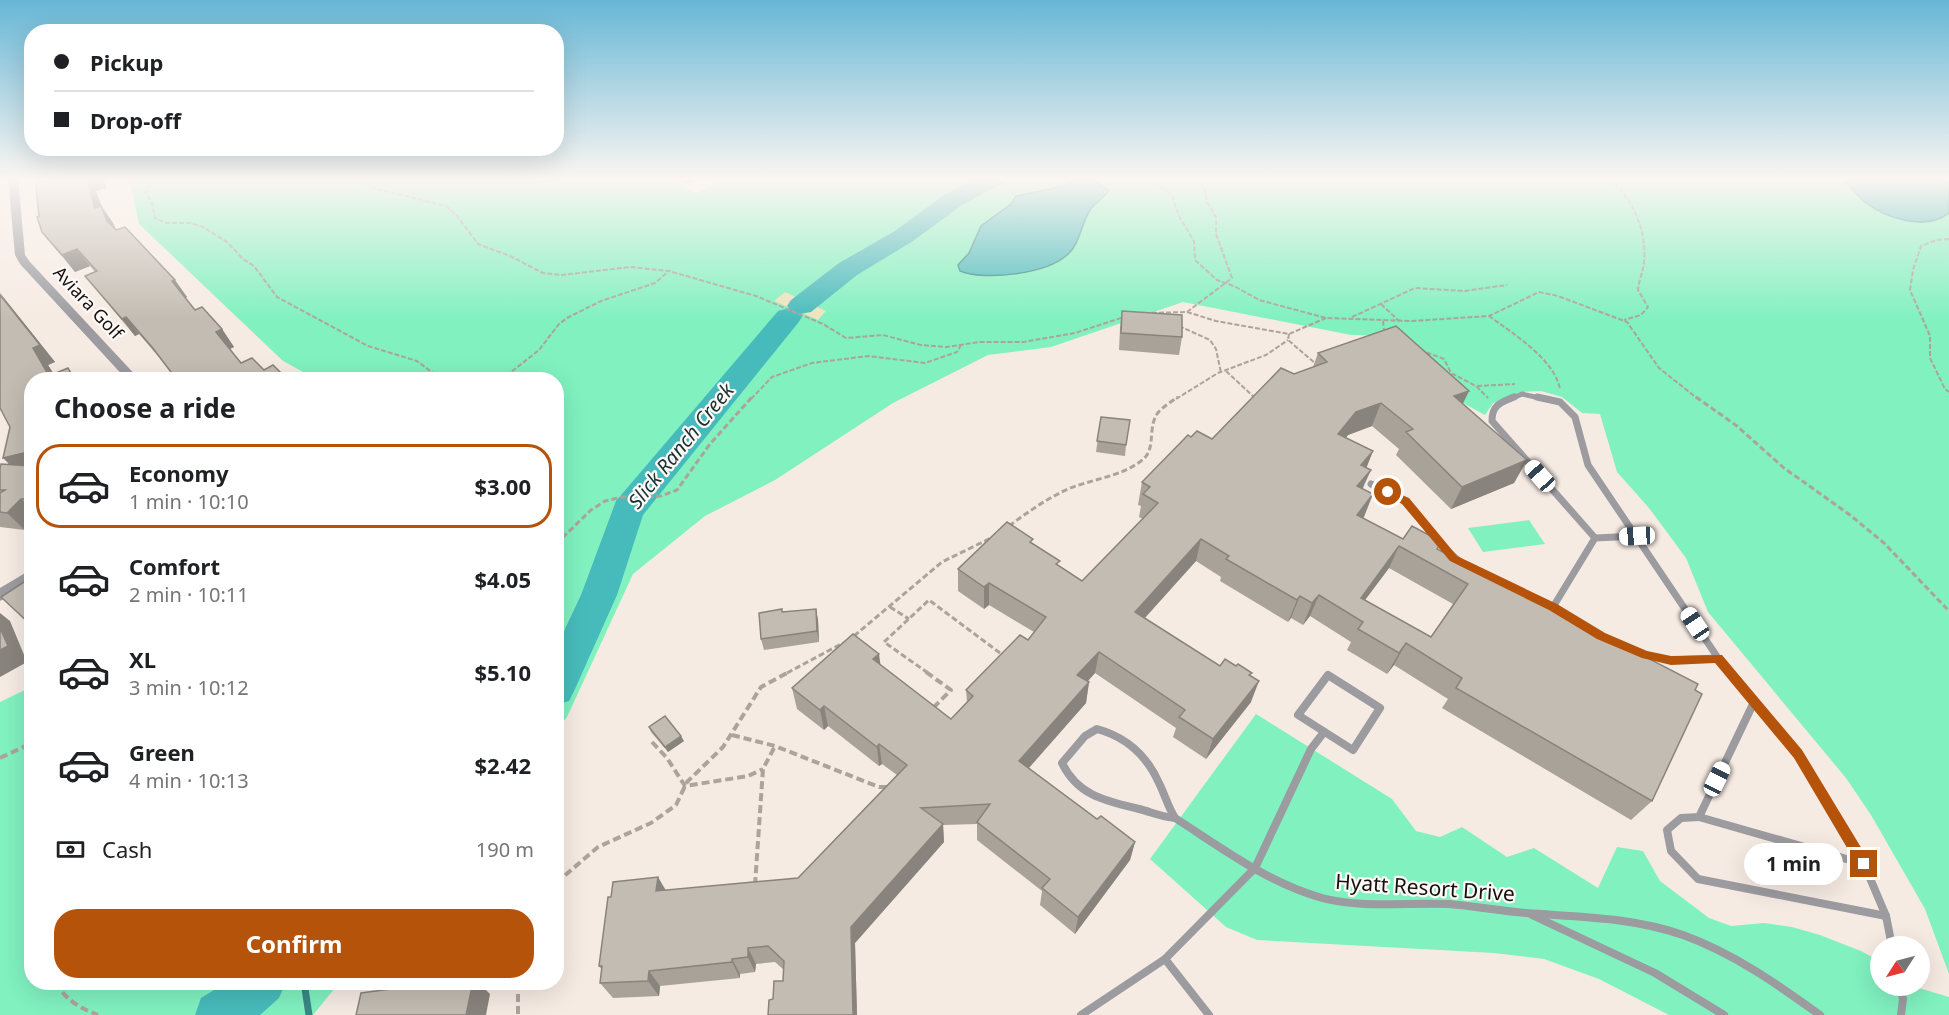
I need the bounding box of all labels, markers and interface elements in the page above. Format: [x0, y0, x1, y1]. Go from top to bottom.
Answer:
text: Pickup [90, 47, 163, 77]
text: Drop-off [90, 105, 181, 135]
street label: Aviara Golf [49, 260, 129, 345]
water label: Slick Ranch Creek [622, 377, 740, 514]
text: Choose a ride [54, 389, 236, 426]
car [1521, 457, 1559, 495]
text: Economy [129, 458, 228, 488]
icon: car [57, 459, 111, 513]
text: $3.00 [474, 471, 531, 501]
route start [1374, 478, 1401, 505]
text: 1 min · 10:10 [129, 488, 249, 515]
car [1619, 526, 1655, 546]
text: Comfort [129, 551, 220, 581]
icon: car [57, 552, 111, 606]
text: $4.05 [474, 564, 531, 594]
text: 2 min · 10:11 [129, 581, 249, 608]
car [1677, 604, 1713, 644]
text: XL [129, 644, 156, 674]
icon: car [57, 645, 111, 699]
text: $5.10 [474, 657, 531, 687]
text: 3 min · 10:12 [129, 674, 249, 701]
text: Green [129, 737, 195, 767]
icon: car [57, 738, 111, 792]
text: $2.42 [474, 750, 531, 780]
car [1701, 759, 1733, 799]
text: 4 min · 10:13 [129, 767, 249, 794]
icon: cash [54, 833, 87, 866]
text: Cash [102, 834, 152, 864]
text: 190 m [476, 836, 534, 863]
callout: 1 min [1744, 843, 1843, 885]
text: 1 min [1766, 850, 1821, 877]
route end [1850, 850, 1877, 877]
street label: Hyatt Resort Drive [1334, 867, 1516, 907]
button: Confirm [54, 909, 534, 978]
north arrow [1870, 936, 1930, 996]
map controls [1870, 936, 1930, 996]

